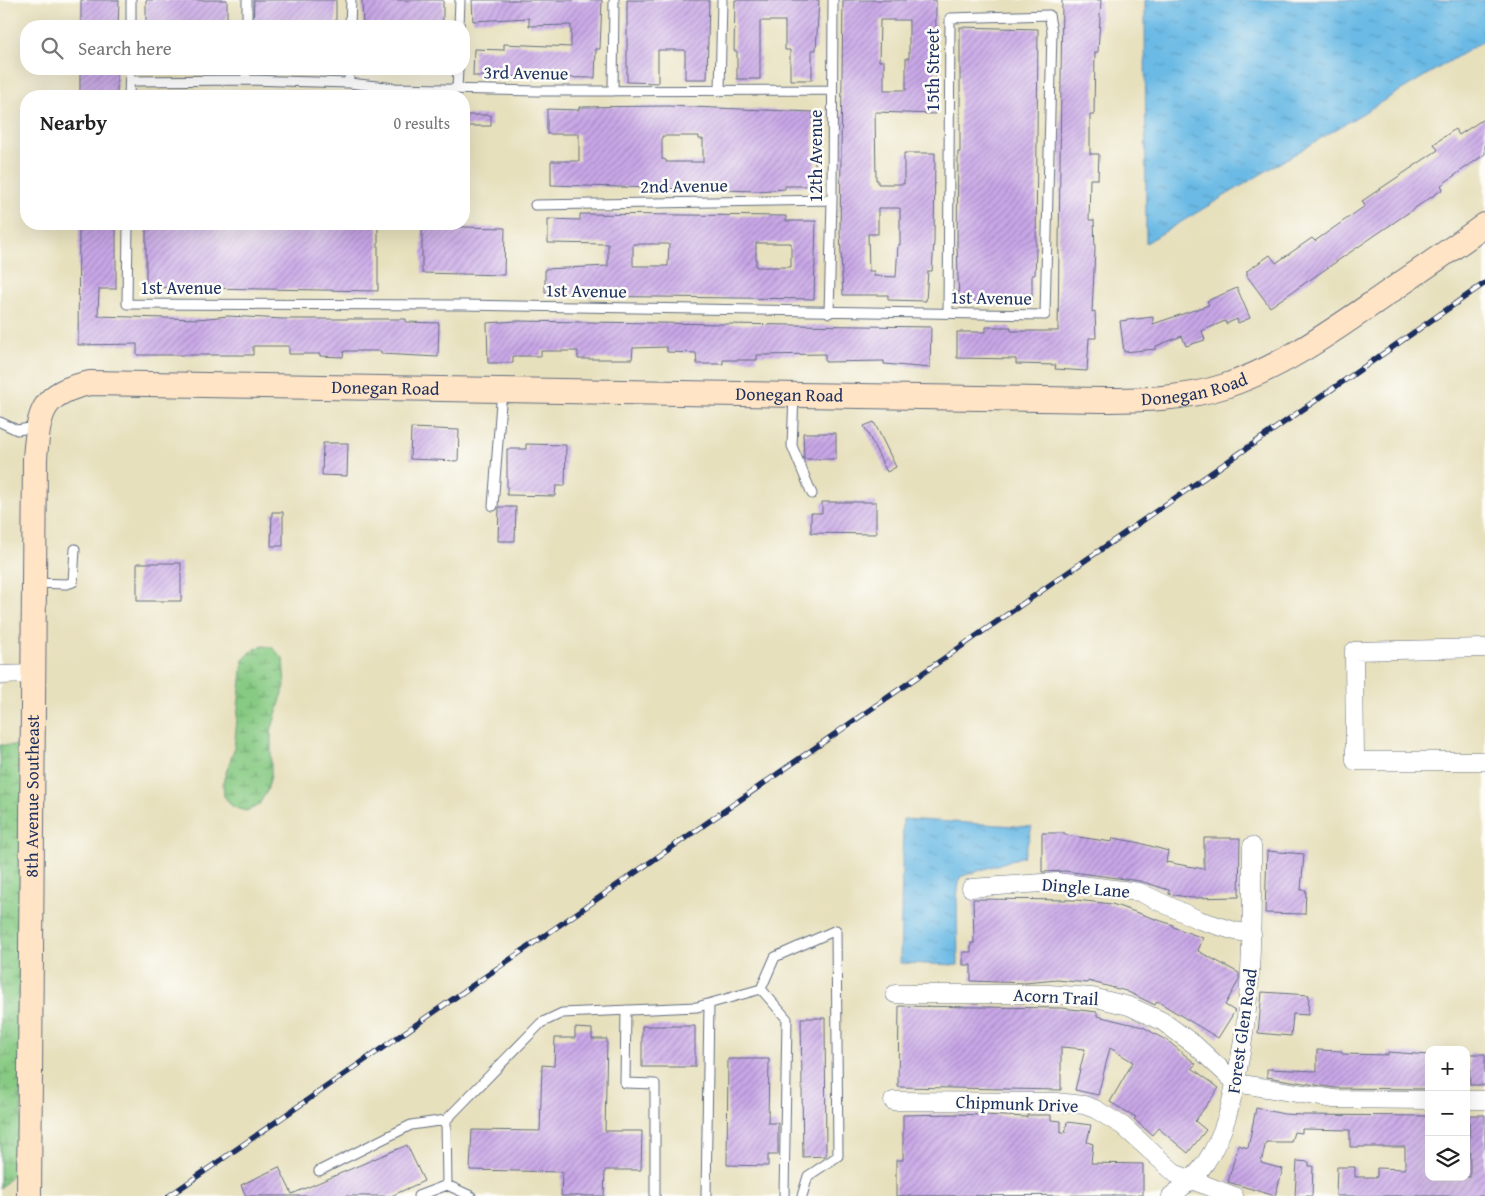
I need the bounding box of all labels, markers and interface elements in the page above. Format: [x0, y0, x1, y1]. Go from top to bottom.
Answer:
search box [20, 20, 470, 75]
street label: 15th Street [919, 28, 946, 112]
icon: search [38, 34, 66, 62]
text: Search here [78, 34, 172, 62]
street label: 3rd Avenue [483, 58, 569, 87]
text: Nearby [40, 107, 107, 138]
street label: 12th Avenue [802, 109, 829, 203]
text: 0 results [393, 111, 450, 135]
street label: 2nd Avenue [640, 171, 728, 200]
street label: 1st Avenue [140, 274, 222, 301]
street label: 1st Avenue [545, 276, 627, 305]
street label: 1st Avenue [950, 283, 1032, 312]
street label: Donegan Road [1141, 365, 1252, 412]
street label: Donegan Road [331, 373, 440, 402]
street label: Donegan Road [735, 380, 844, 409]
street label: 8th Avenue Southeast [18, 714, 46, 878]
street label: Dingle Lane [1041, 870, 1131, 905]
street label: Forest Glen Road [1219, 966, 1264, 1095]
street label: Acorn Trail [1013, 981, 1099, 1012]
map controls [1425, 1046, 1470, 1181]
button: + [1425, 1046, 1470, 1091]
street label: Chipmunk Drive [955, 1088, 1079, 1119]
button: − [1425, 1091, 1470, 1136]
button: layers [1425, 1136, 1470, 1181]

